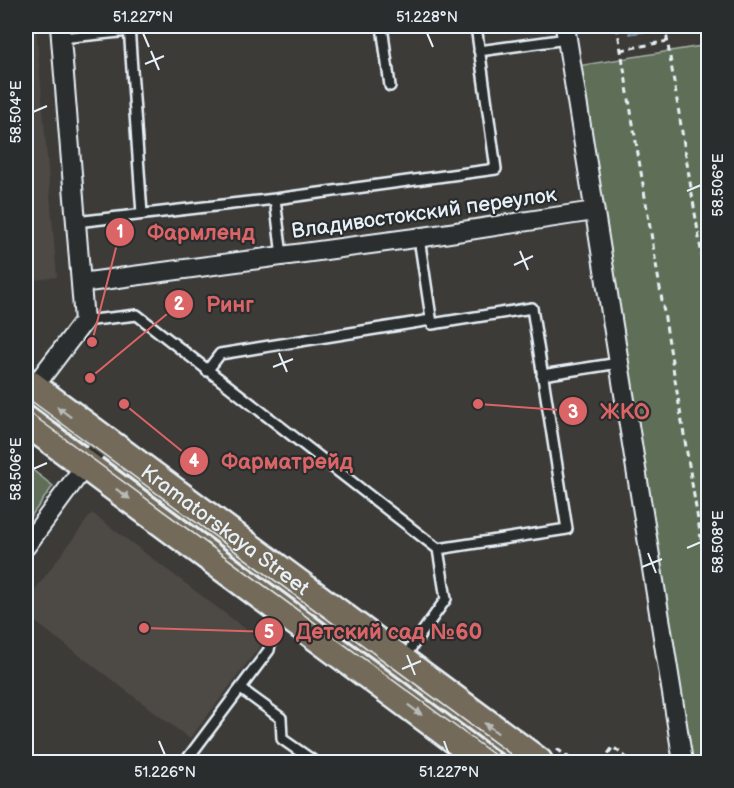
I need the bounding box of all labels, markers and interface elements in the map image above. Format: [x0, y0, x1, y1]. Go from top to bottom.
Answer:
text: 51.227°N [113, 8, 173, 27]
text: 51.228°N [396, 8, 458, 27]
text: 58.504°E [7, 80, 26, 144]
text: 58.506°E [709, 153, 728, 217]
street label: Владивостокский переулок [290, 182, 558, 244]
callout: Фармленд [105, 212, 266, 252]
text: Фармленд [147, 220, 256, 247]
text: 1 [116, 222, 124, 243]
callout: Ринг [164, 284, 266, 324]
text: Ринг [206, 292, 254, 319]
text: 2 [174, 294, 185, 315]
callout: ЖКО [558, 391, 662, 431]
text: ЖКО [600, 399, 650, 426]
text: 3 [568, 402, 578, 423]
one-way arrow [57, 406, 72, 418]
text: 58.506°E [7, 437, 26, 501]
callout: Фарматрейд [179, 441, 365, 481]
text: Фарматрейд [221, 449, 354, 476]
text: 4 [189, 451, 200, 472]
street label: Kramatorskaya Street [136, 459, 315, 601]
one-way arrow [114, 488, 130, 500]
text: 58.508°E [709, 510, 728, 574]
callout: Детский сад №60 [254, 612, 494, 652]
text: Детский сад №60 [296, 619, 482, 646]
text: 5 [264, 622, 274, 643]
one-way arrow [406, 704, 422, 716]
one-way arrow [483, 722, 499, 734]
text: 51.226°N [134, 763, 196, 782]
text: 51.227°N [419, 763, 479, 782]

